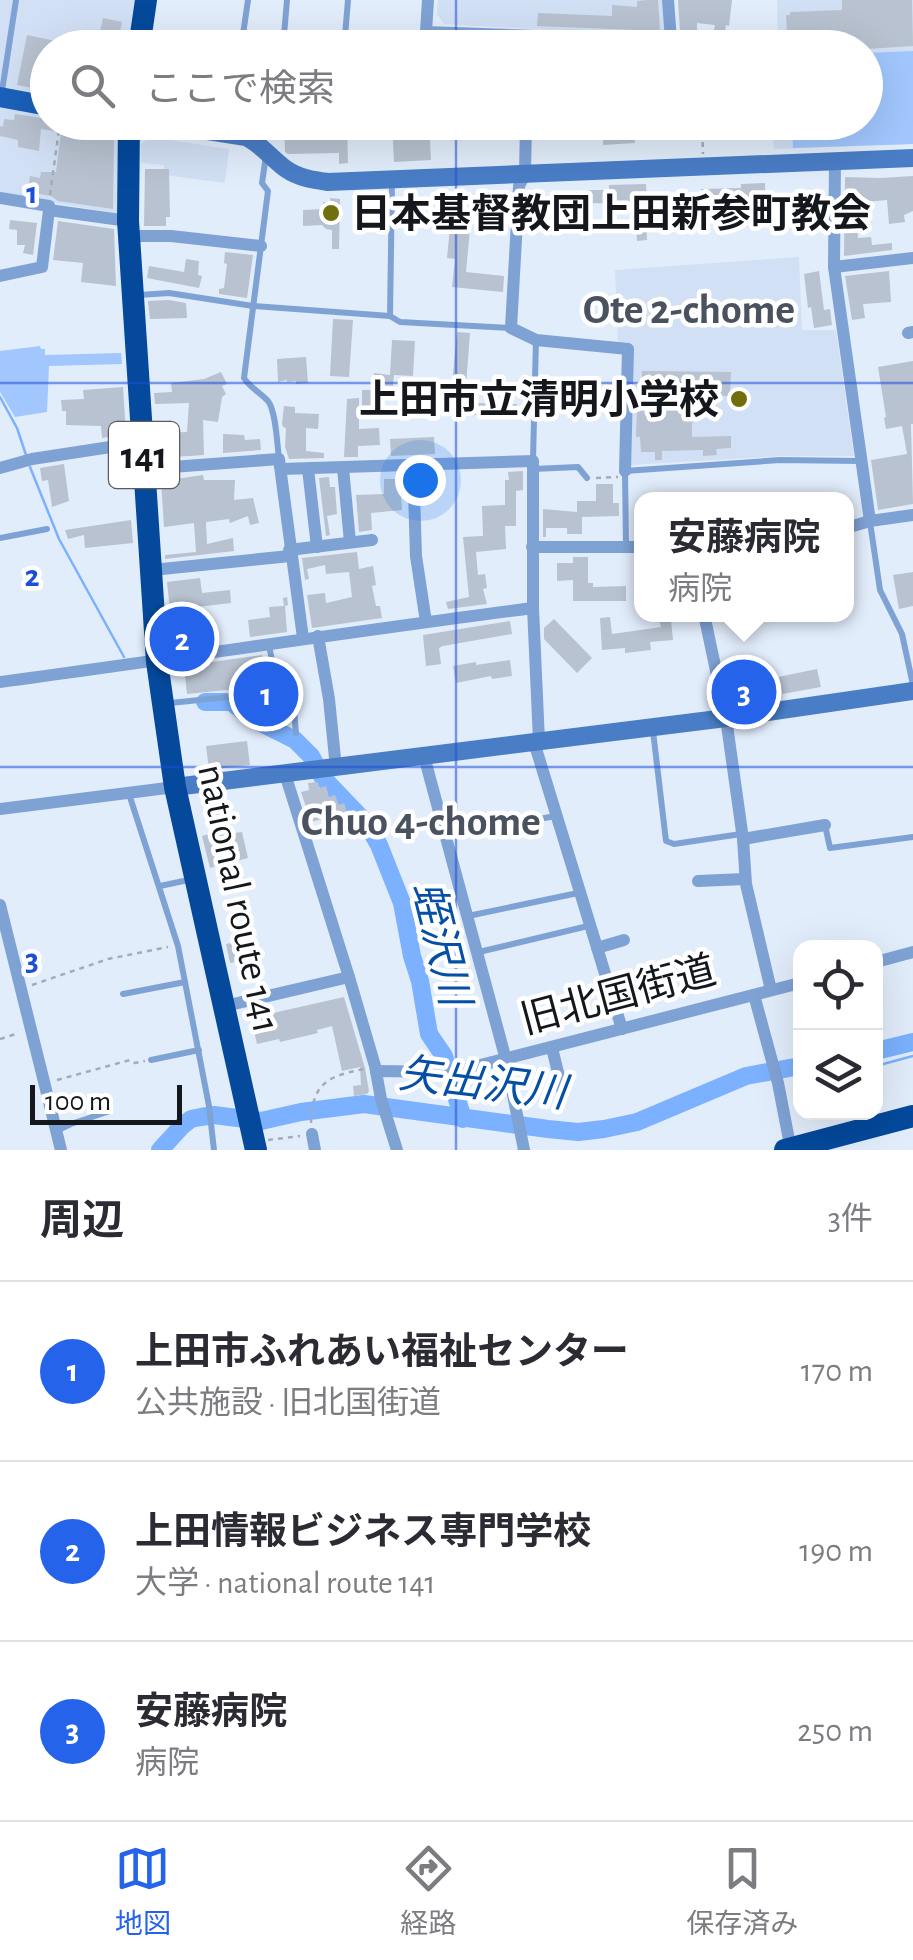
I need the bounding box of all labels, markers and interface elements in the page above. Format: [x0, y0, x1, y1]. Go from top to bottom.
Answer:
search box [30, 30, 883, 140]
icon: search [65, 58, 120, 113]
text: ここで検索 [145, 71, 335, 109]
text: 1 [26, 177, 38, 209]
place label: 日本基督教団上田新参町教会 [351, 192, 871, 235]
marker: 日本基督教団上田新参町教会 [320, 202, 342, 224]
district label: Ote 2-chome [583, 289, 795, 331]
place label: 上田市立清明小学校 [359, 378, 719, 421]
marker: 上田市立清明小学校 [728, 388, 750, 410]
road number: 141 [109, 422, 179, 488]
your location [395, 455, 446, 506]
popup [634, 492, 854, 622]
text: 安藤病院 [668, 520, 820, 558]
text: 2 [24, 560, 40, 592]
text: 病院 [668, 573, 732, 605]
pin: 2 [150, 602, 214, 676]
pin: 3 [712, 654, 776, 730]
pin: 1 [234, 656, 298, 732]
street label: national route 141 [190, 761, 286, 1036]
district label: Chuo 4-chome [301, 801, 541, 843]
water label: 蛭沢川 [404, 877, 478, 1014]
map controls [793, 940, 883, 1120]
button: locate [793, 940, 883, 1030]
text: 3 [25, 944, 39, 976]
street label: 旧北国街道 [516, 949, 720, 1041]
button: layers [793, 1030, 883, 1120]
water label: 矢出沢川 [397, 1051, 573, 1116]
scale bar [30, 1080, 182, 1124]
text: 100 m [45, 1088, 111, 1116]
text: 周辺 [40, 1200, 124, 1242]
text: 3件 [828, 1203, 873, 1235]
text: 上田市ふれあい福祉センター [135, 1334, 629, 1372]
text: 1 [67, 1355, 78, 1387]
text: 170 m [801, 1355, 873, 1387]
text: 公共施設 · 旧北国街道 [135, 1387, 441, 1419]
text: 上田情報ビジネス専門学校 [135, 1514, 591, 1552]
text: 2 [65, 1535, 80, 1567]
text: 190 m [799, 1535, 873, 1567]
text: 大学 · national route 141 [135, 1567, 436, 1599]
text: 安藤病院 [135, 1694, 287, 1732]
text: 3 [66, 1715, 79, 1747]
text: 250 m [797, 1715, 873, 1747]
text: 病院 [135, 1747, 199, 1779]
tab: 地図 [115, 1841, 171, 1942]
tab: 経路 [400, 1841, 456, 1942]
tab: 保存済み [686, 1841, 798, 1942]

